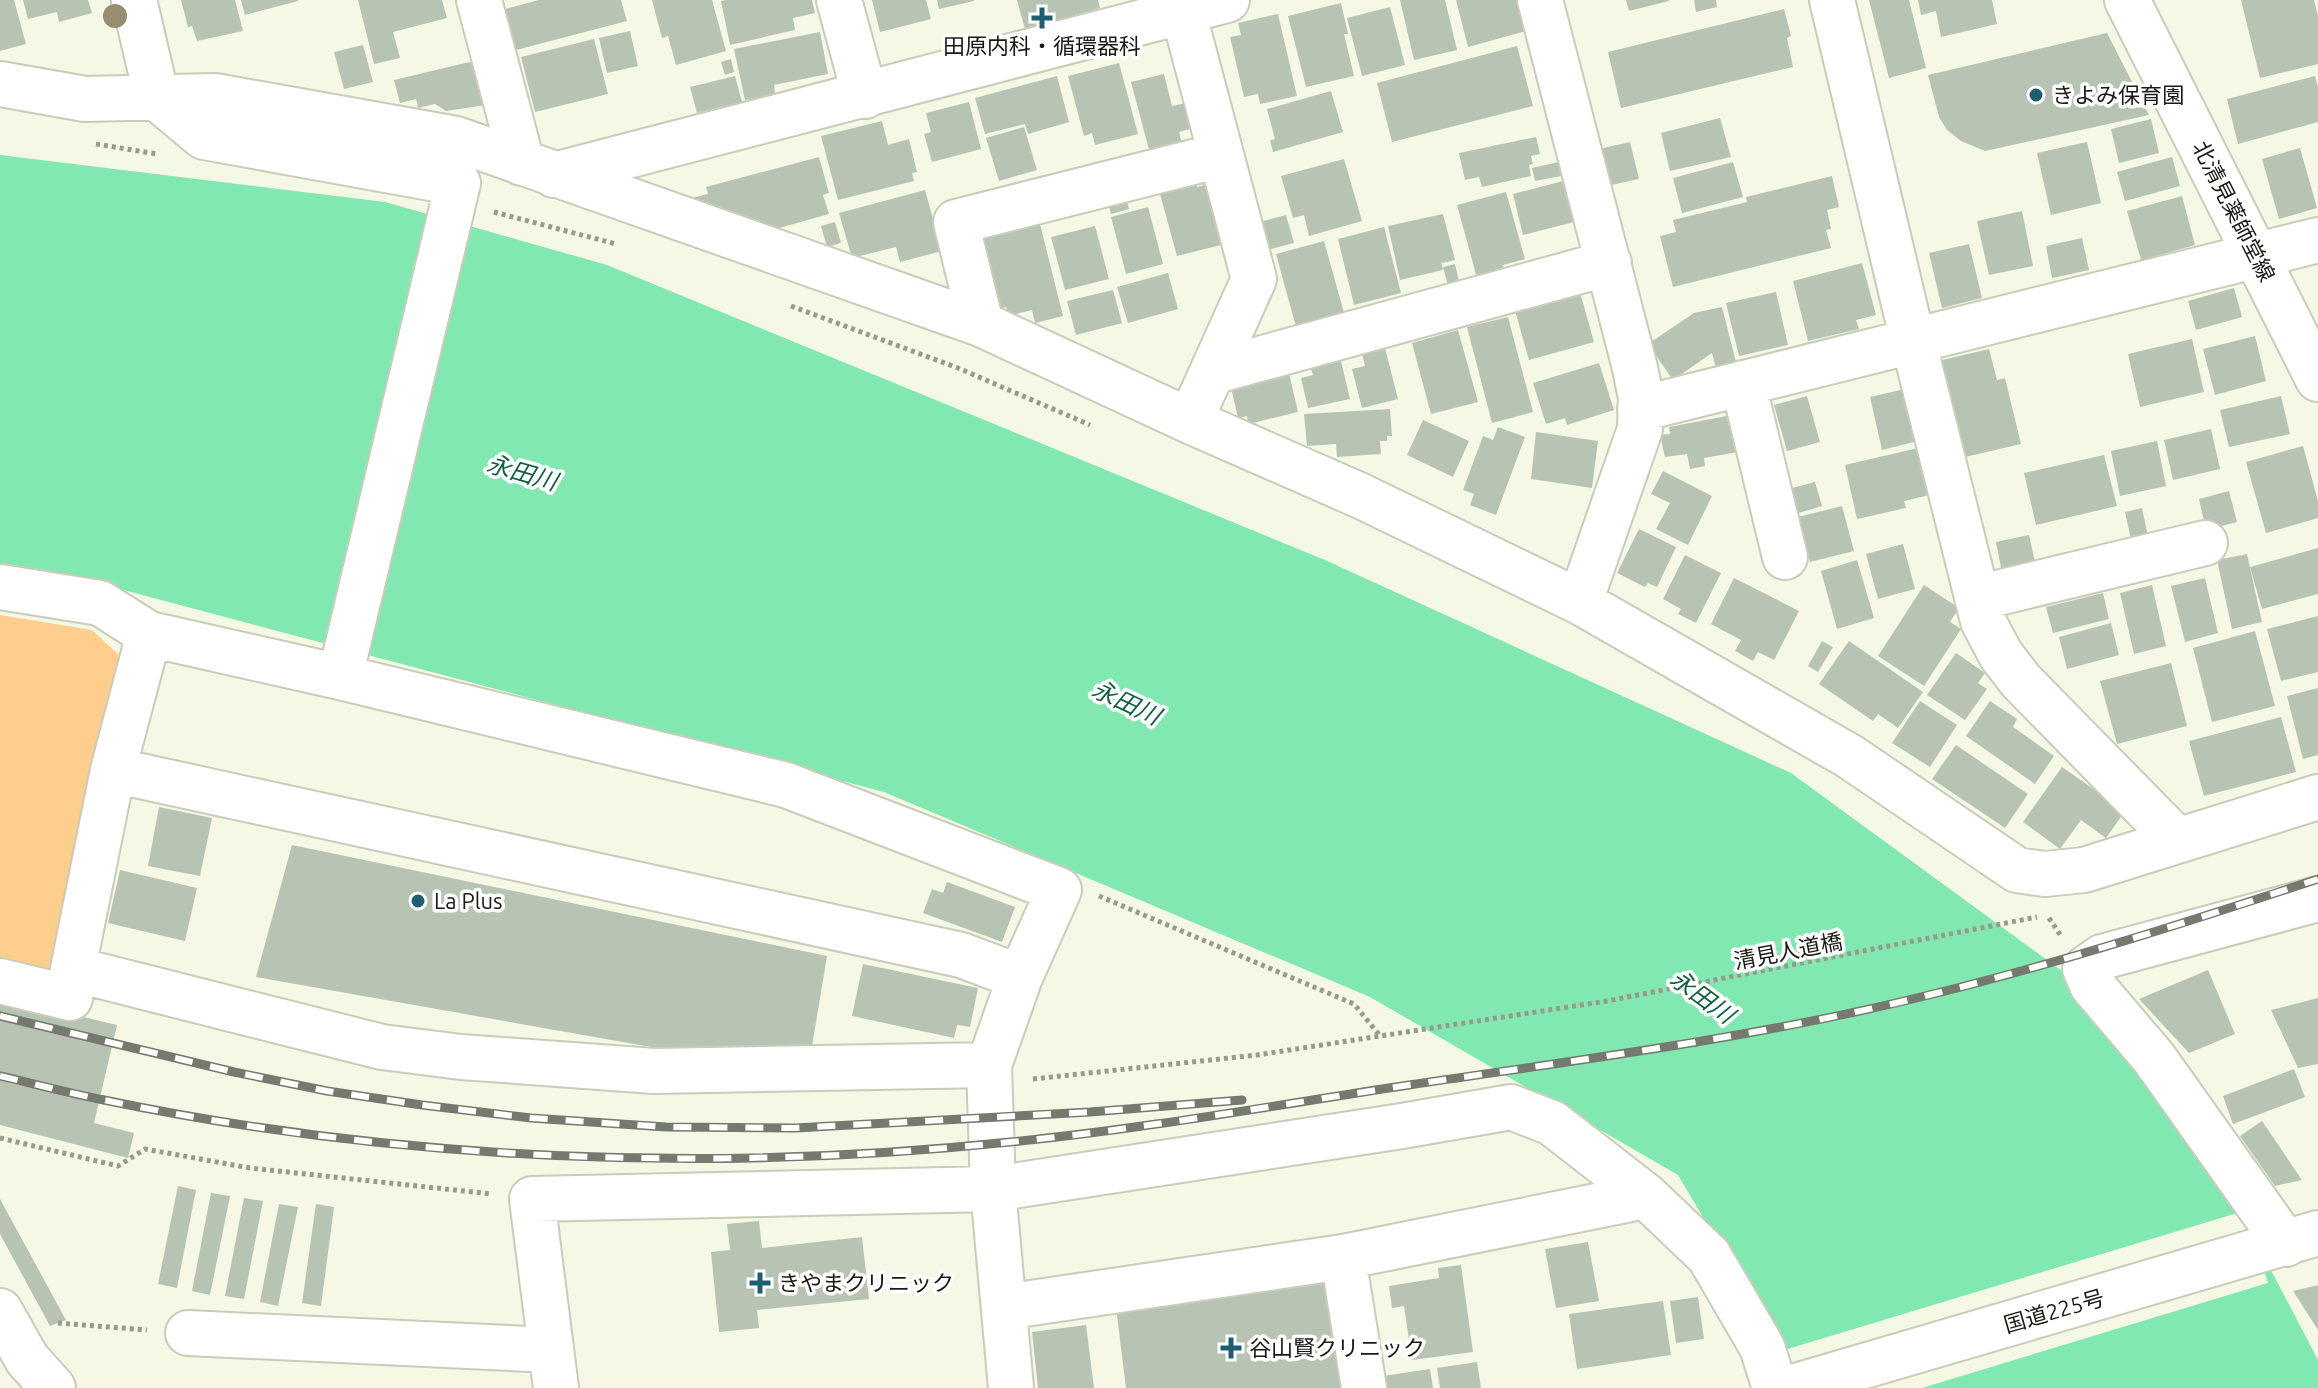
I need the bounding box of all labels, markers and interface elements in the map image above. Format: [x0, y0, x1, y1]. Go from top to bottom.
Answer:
marker: 田原内科・循環器科 [1031, 7, 1053, 29]
place label: 田原内科・循環器科 [943, 33, 1141, 58]
place label: きよみ保育園 [2052, 82, 2184, 107]
marker: きよみ保育園 [2027, 86, 2045, 104]
street label: 北清見薬師堂線 [2188, 136, 2281, 285]
water label: 永田川 [484, 450, 563, 496]
water label: 永田川 [1088, 675, 1167, 731]
place label: La Plus [434, 888, 503, 913]
marker: La Plus [409, 892, 427, 910]
street label: 清見人道橋 [1732, 928, 1844, 973]
water label: 永田川 [1665, 965, 1742, 1030]
place label: きやまクリニック [778, 1270, 954, 1295]
marker: きやまクリニック [749, 1272, 771, 1294]
street label: 国道225号 [2001, 1284, 2107, 1337]
place label: 谷山賢クリニック [1249, 1335, 1425, 1360]
marker: 谷山賢クリニック [1220, 1337, 1242, 1359]

